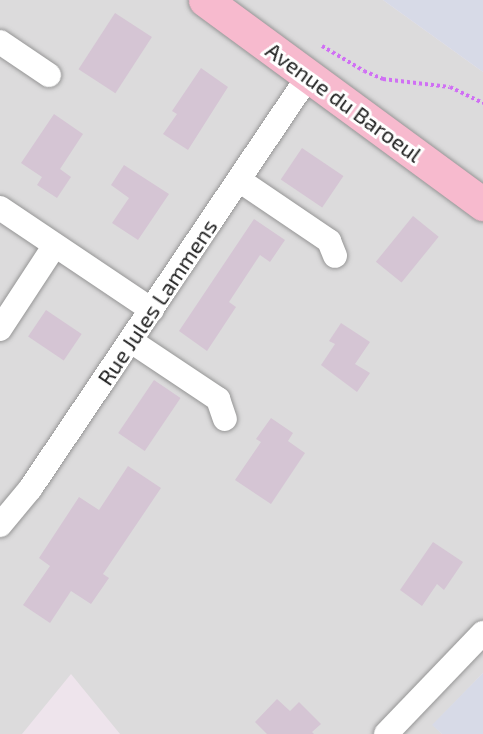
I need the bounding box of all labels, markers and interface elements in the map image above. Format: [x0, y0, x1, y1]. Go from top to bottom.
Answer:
street label: Avenue du Baroeul [261, 37, 427, 167]
street label: Rue Jules Lammens [92, 214, 222, 390]

